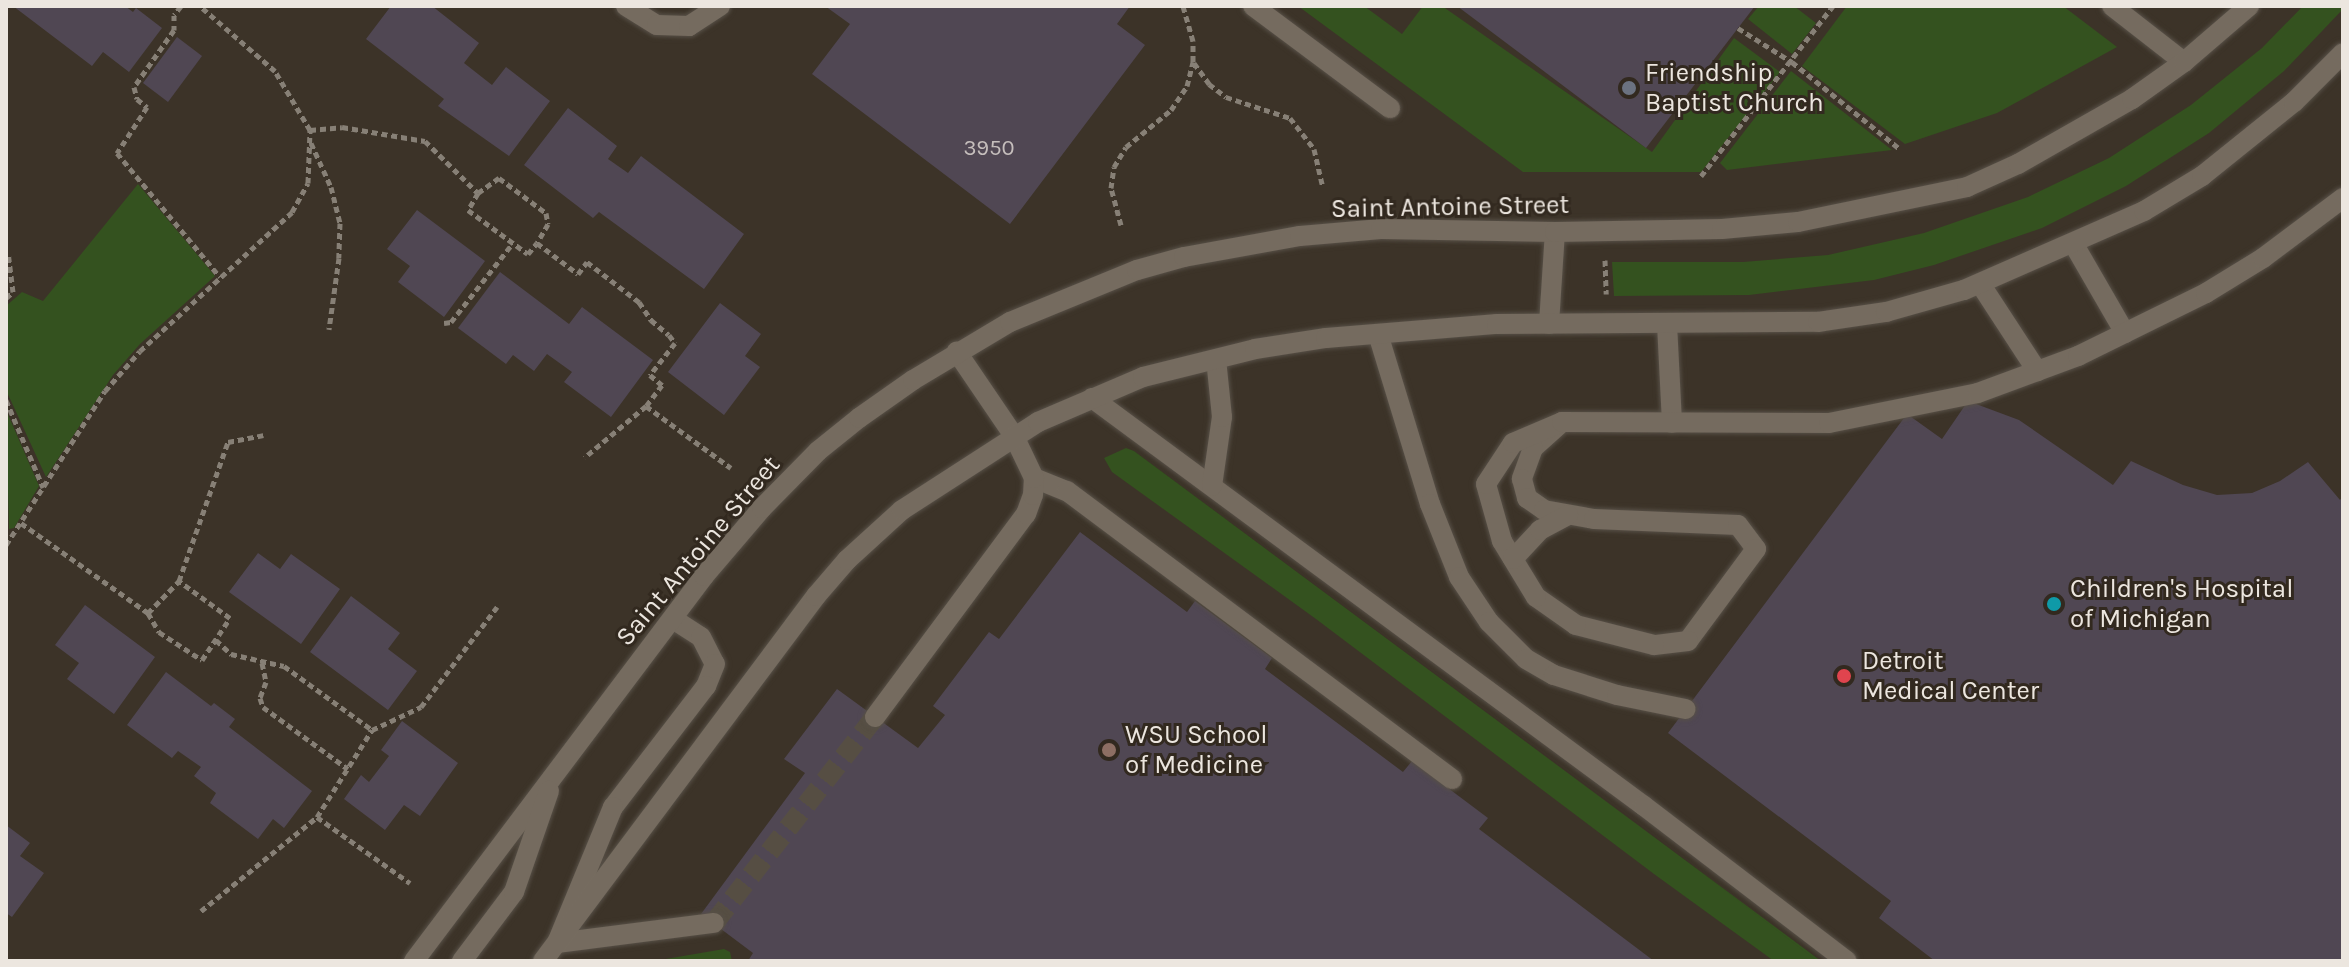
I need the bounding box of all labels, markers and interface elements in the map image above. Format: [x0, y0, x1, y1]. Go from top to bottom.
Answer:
place label: Friendship Baptist Church [1645, 57, 1824, 118]
marker: Friendship Baptist Church [1620, 79, 1638, 97]
house number: 3950 [963, 136, 1015, 162]
street label: Saint Antoine Street [1331, 189, 1569, 225]
street label: Saint Antoine Street [609, 450, 787, 652]
place label: Children's Hospital of Michigan [2070, 573, 2293, 634]
marker: Children's Hospital of Michigan [2045, 595, 2063, 613]
place label: Detroit Medical Center [1862, 645, 2039, 706]
marker: Detroit Medical Center [1833, 665, 1855, 687]
place label: WSU School of Medicine [1125, 719, 1268, 780]
marker: WSU School of Medicine [1100, 741, 1118, 759]

